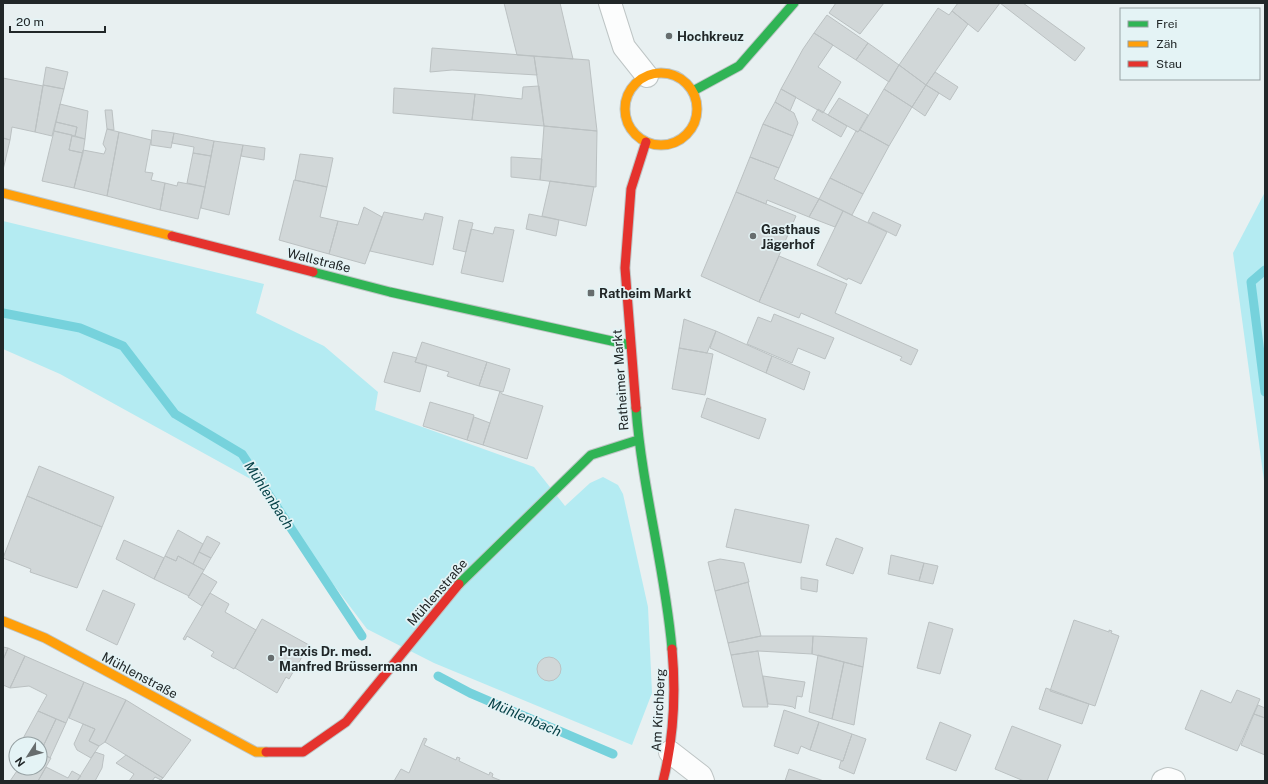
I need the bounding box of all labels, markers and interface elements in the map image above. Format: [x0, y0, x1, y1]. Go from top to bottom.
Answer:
scale bar [10, 8, 105, 34]
legend [1120, 8, 1260, 80]
text: 20 m [16, 15, 44, 29]
text: Frei [1156, 17, 1178, 31]
place label: Hochkreuz [677, 29, 744, 44]
marker: Hochkreuz [664, 31, 674, 41]
text: Zäh [1156, 37, 1177, 51]
text: Stau [1156, 57, 1182, 71]
place label: Gasthaus Jägerhof [761, 222, 820, 252]
marker: Gasthaus Jägerhof [748, 231, 758, 241]
street label: Wallstraße [285, 245, 352, 276]
place label: Ratheim Markt [599, 286, 691, 301]
marker: Ratheim Markt [586, 288, 596, 298]
street label: Ratheimer Markt [609, 329, 632, 431]
water label: Mühlenbach [241, 458, 297, 532]
street label: Mühlenstraße [404, 556, 470, 629]
place label: Praxis Dr. med. Manfred Brüssermann [279, 644, 418, 674]
street label: Mühlenstraße [99, 649, 180, 702]
marker: Praxis Dr. med. Manfred Brüssermann [266, 653, 276, 663]
street label: Am Kirchberg [649, 668, 668, 752]
water label: Mühlenbach [486, 694, 564, 740]
north arrow [8, 736, 48, 776]
text: N [13, 755, 27, 769]

